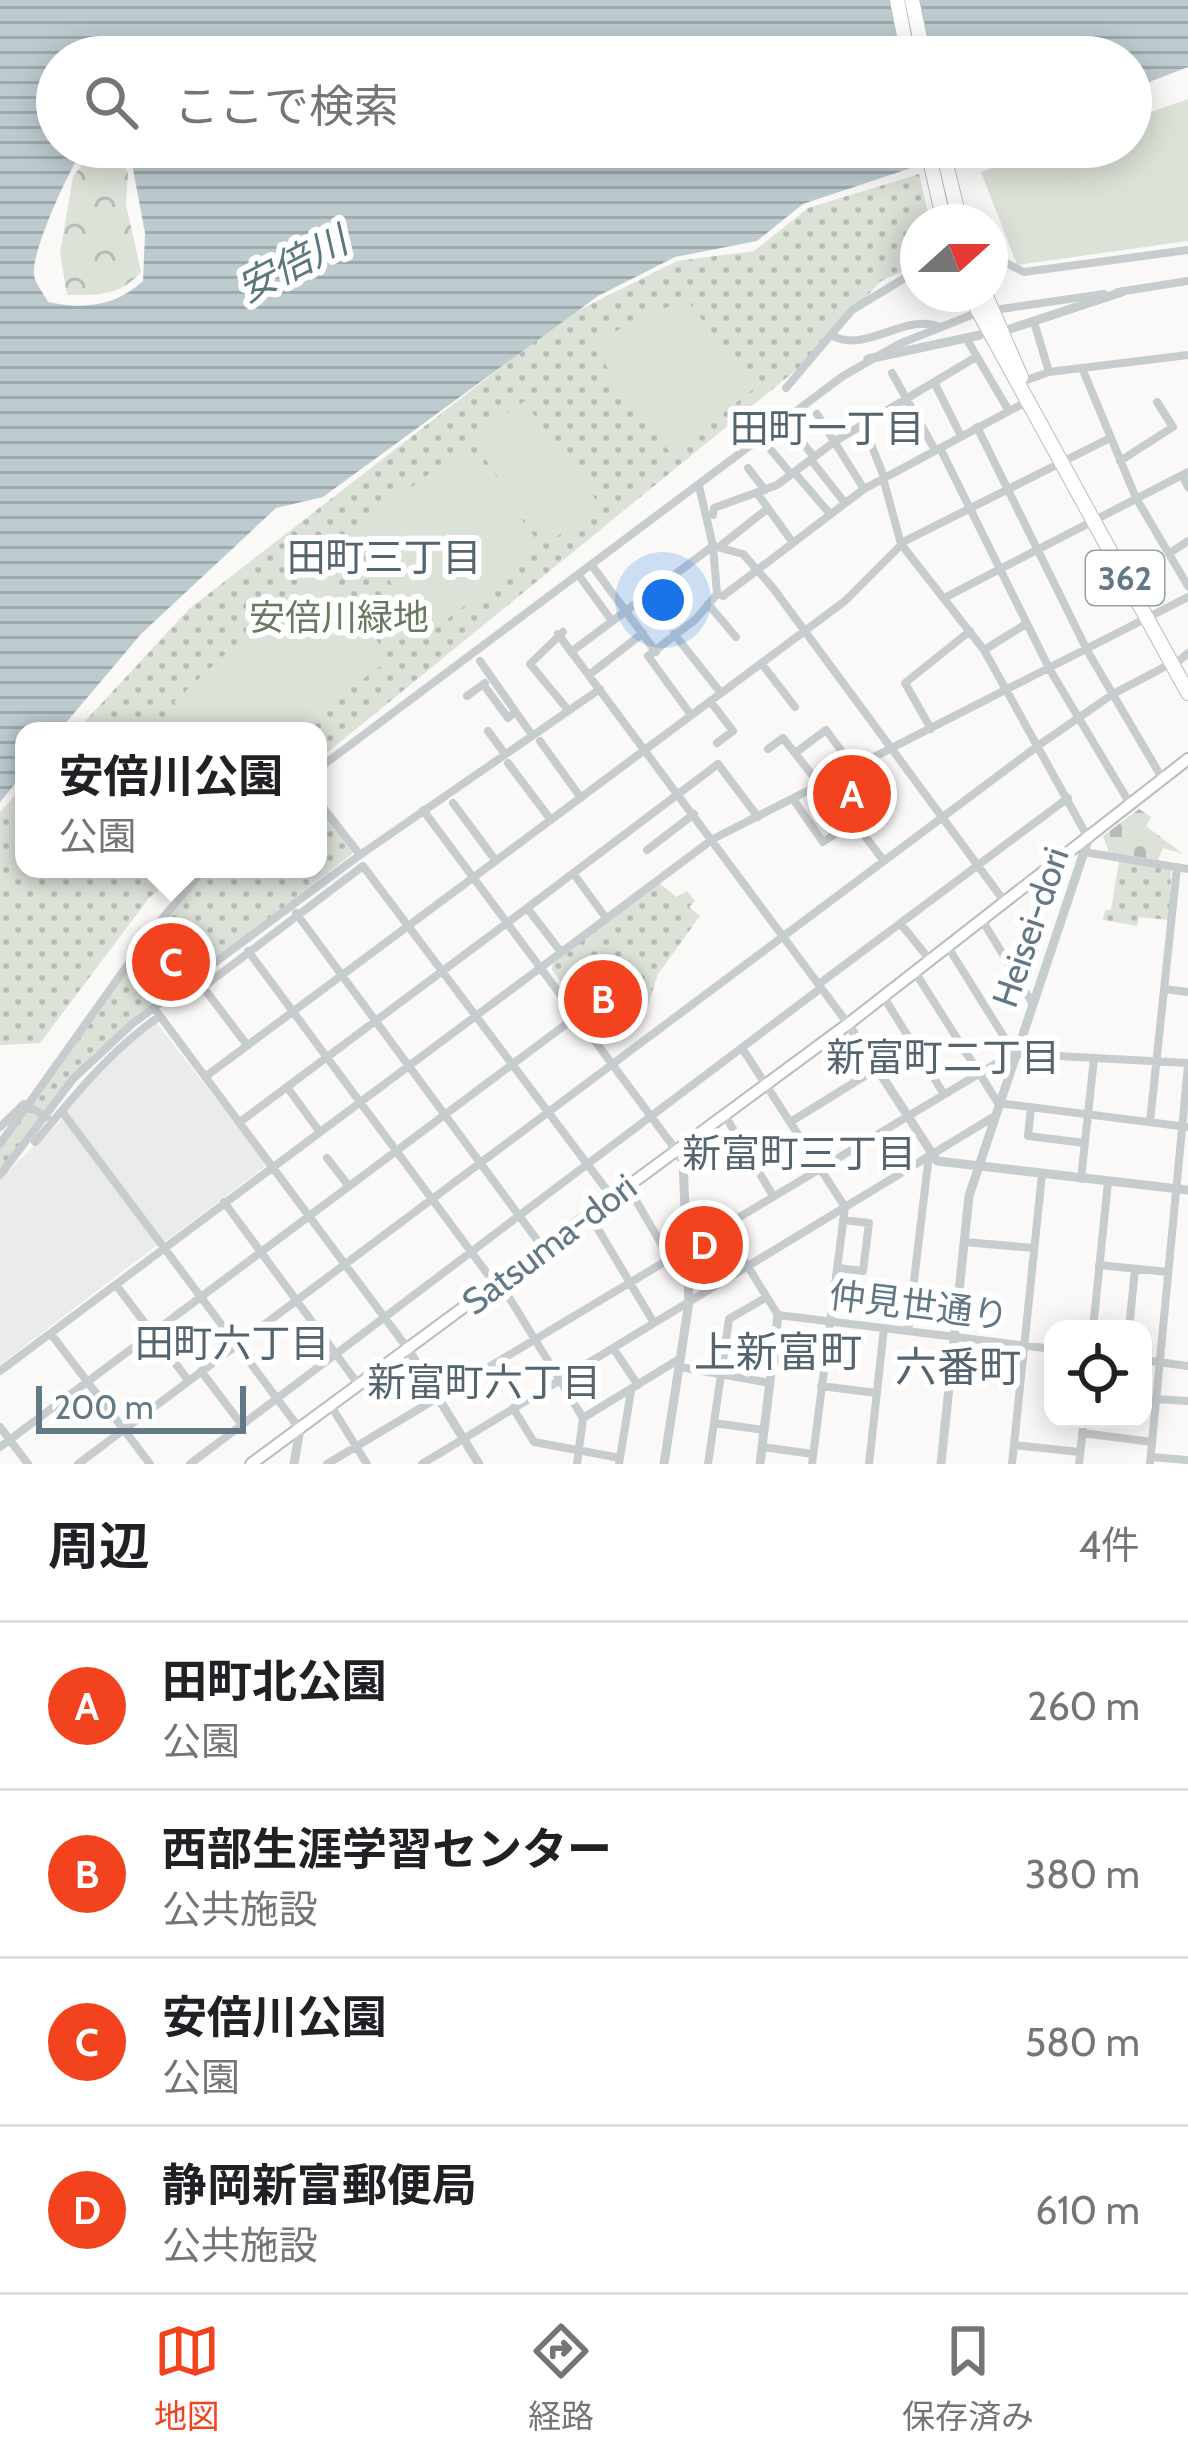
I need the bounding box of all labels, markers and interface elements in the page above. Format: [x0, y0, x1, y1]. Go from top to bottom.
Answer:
search box [36, 36, 1152, 168]
icon: search [78, 69, 144, 135]
text: ここで検索 [174, 79, 399, 133]
north arrow [900, 204, 1008, 312]
water label: 安倍川 [229, 214, 359, 312]
district label: 田町一丁目 [729, 404, 925, 452]
district label: 田町三丁目 [286, 533, 482, 581]
road number: 362 [1086, 551, 1164, 605]
your location [633, 570, 693, 630]
park label: 安倍川緑地 [249, 595, 429, 639]
popup [15, 722, 327, 878]
text: 安倍川公園 [58, 749, 284, 803]
pin: A [813, 749, 891, 839]
text: 公園 [58, 812, 137, 860]
street label: Heisei-dori [982, 841, 1078, 1013]
pin: C [132, 917, 210, 1007]
pin: B [564, 954, 642, 1044]
district label: 新富町二丁目 [826, 1033, 1060, 1081]
district label: 新富町三丁目 [682, 1129, 916, 1177]
street label: Satsuma-dori [453, 1164, 645, 1324]
pin: D [665, 1200, 743, 1290]
street label: 仲見世通り [827, 1272, 1011, 1338]
district label: 田町六丁目 [134, 1319, 330, 1367]
map controls [1044, 1320, 1152, 1428]
button: locate [1044, 1320, 1152, 1428]
district label: 上新富町 [694, 1326, 862, 1378]
district label: 六番町 [895, 1341, 1021, 1393]
district label: 新富町六丁目 [367, 1358, 601, 1406]
scale bar [36, 1380, 246, 1433]
text: 200 m [54, 1387, 154, 1427]
text: 周辺 [48, 1515, 150, 1577]
text: 4件 [1078, 1521, 1140, 1569]
text: 田町北公園 [162, 1654, 387, 1708]
text: A [75, 1682, 99, 1730]
text: 260 m [1027, 1682, 1140, 1730]
text: 公園 [162, 1717, 240, 1765]
text: 西部生涯学習センター [162, 1822, 612, 1876]
text: B [75, 1850, 99, 1898]
text: 380 m [1025, 1850, 1140, 1898]
text: 公共施設 [162, 1885, 318, 1933]
text: 安倍川公園 [162, 1990, 387, 2044]
text: C [75, 2018, 99, 2066]
text: 580 m [1025, 2018, 1140, 2066]
text: 公園 [162, 2053, 240, 2101]
text: 静岡新富郵便局 [162, 2158, 477, 2212]
text: D [73, 2186, 101, 2234]
text: 610 m [1035, 2186, 1140, 2234]
text: 公共施設 [162, 2221, 318, 2269]
tab: 地図 [154, 2318, 220, 2438]
tab: 経路 [528, 2318, 594, 2438]
tab: 保存済み [902, 2318, 1034, 2438]

